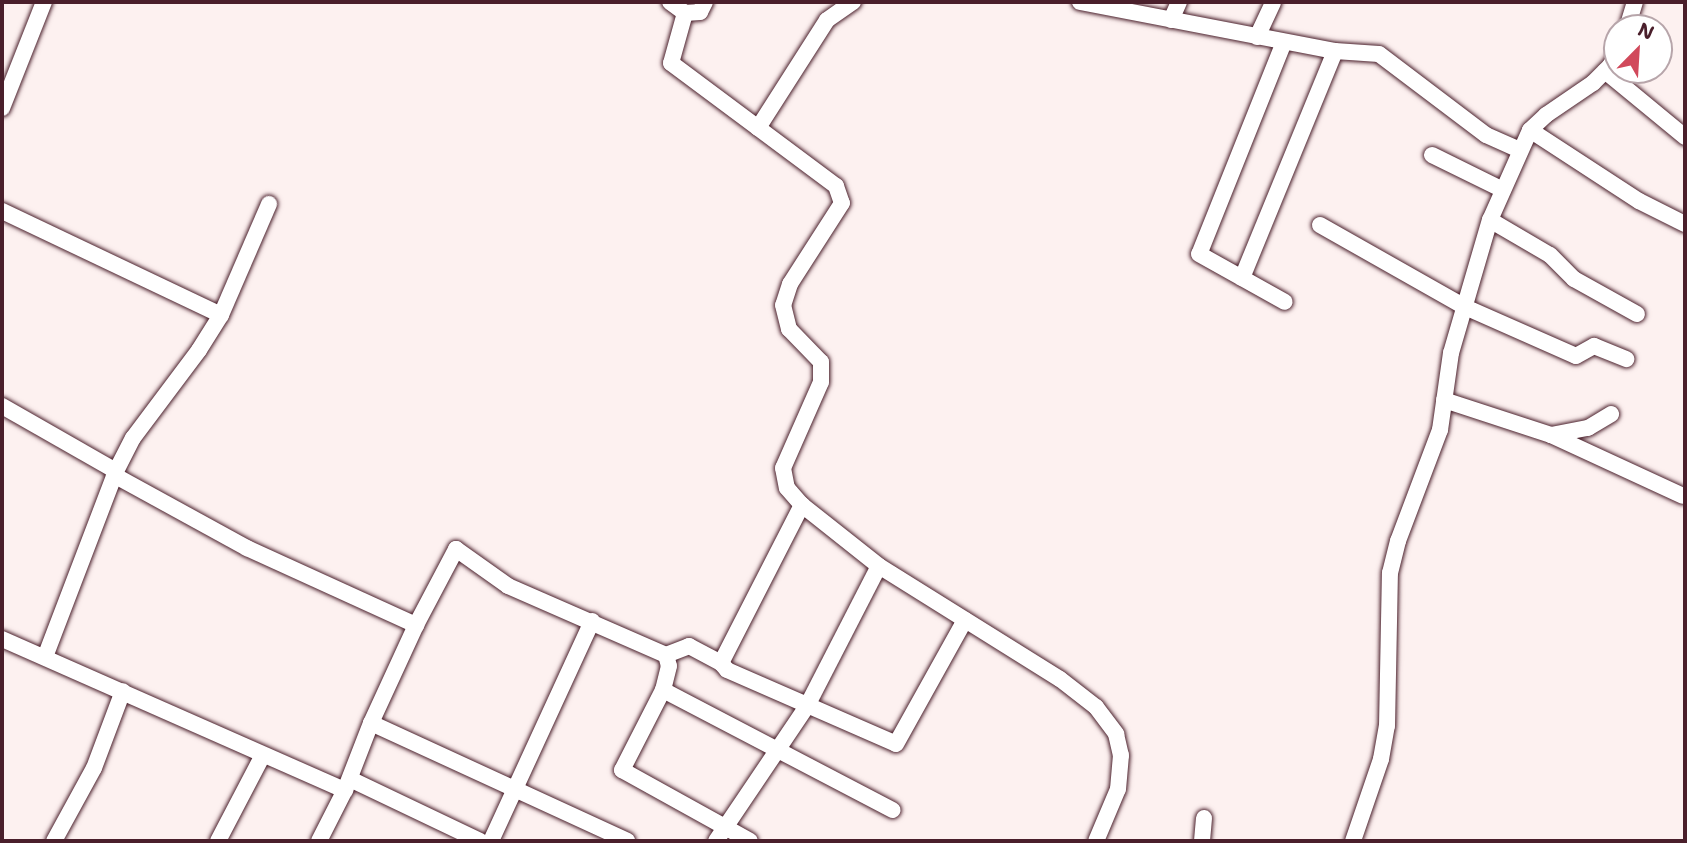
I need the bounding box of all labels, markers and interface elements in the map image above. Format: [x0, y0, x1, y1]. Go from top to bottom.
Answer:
north arrow [1603, 14, 1673, 84]
text: N [1634, 17, 1658, 46]

